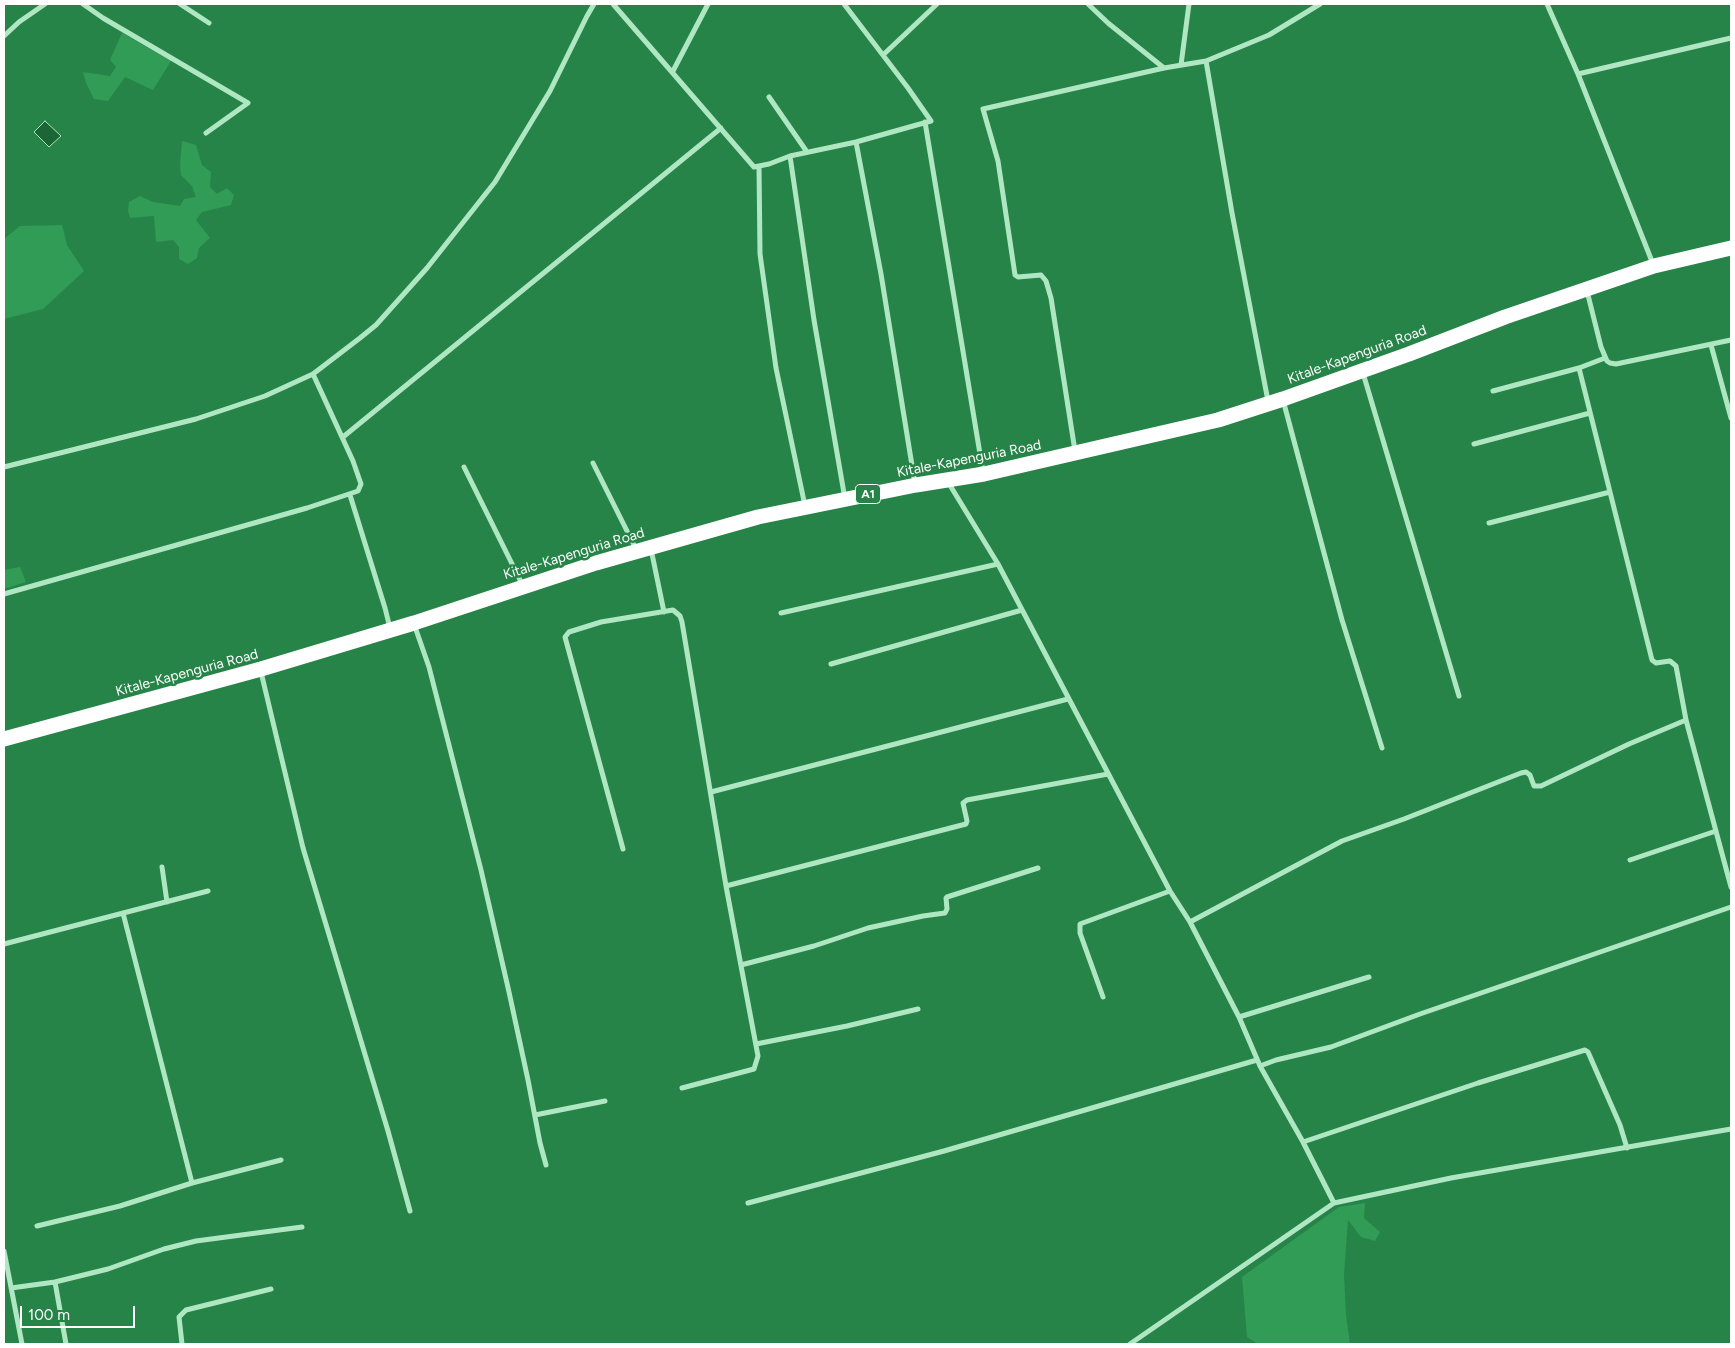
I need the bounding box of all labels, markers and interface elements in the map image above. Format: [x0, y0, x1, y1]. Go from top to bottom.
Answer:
street label: Kitale-Kapenguria Road [1285, 322, 1429, 388]
street label: Kitale-Kapenguria Road [895, 437, 1043, 481]
road number: A1 [856, 484, 880, 504]
street label: Kitale-Kapenguria Road [501, 524, 647, 584]
street label: Kitale-Kapenguria Road [114, 646, 260, 700]
scale bar [22, 1296, 138, 1328]
text: 100 m [28, 1306, 70, 1324]

